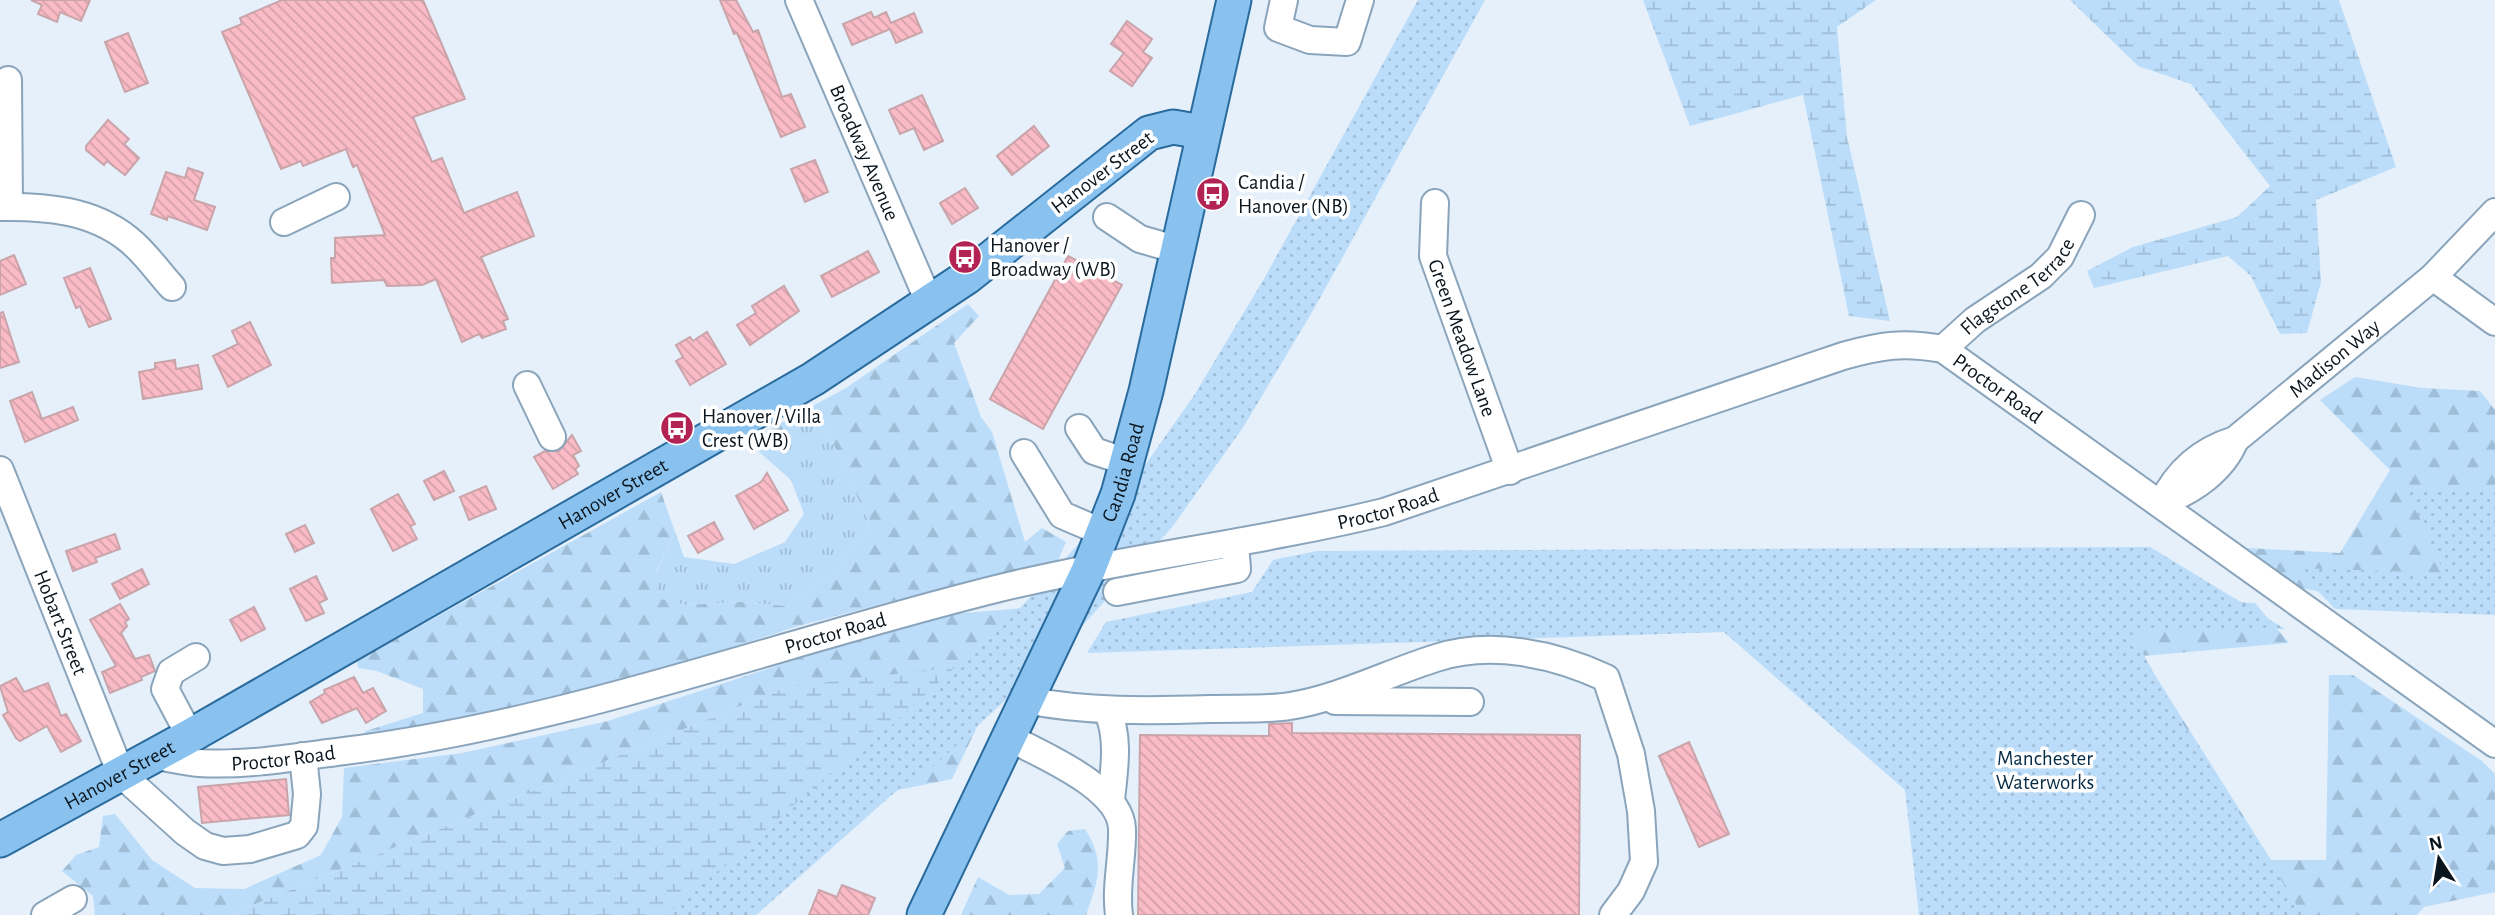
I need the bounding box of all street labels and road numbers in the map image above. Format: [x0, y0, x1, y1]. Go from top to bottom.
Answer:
street label: Broadway Avenue [826, 82, 903, 224]
street label: Hanover Street [1047, 127, 1158, 218]
street label: Flagstone Terrace [1956, 235, 2079, 339]
street label: Green Meadow Lane [1424, 257, 1500, 419]
street label: Madison Way [2285, 315, 2384, 402]
street label: Proctor Road [1949, 350, 2046, 428]
street label: Candia Road [1098, 420, 1148, 525]
street label: Hanover Street [555, 454, 672, 534]
street label: Proctor Road [1335, 484, 1441, 533]
street label: Hobart Street [30, 567, 91, 678]
street label: Proctor Road [782, 609, 888, 658]
street label: Hanover Street [61, 736, 178, 814]
street label: Proctor Road [231, 742, 337, 774]

